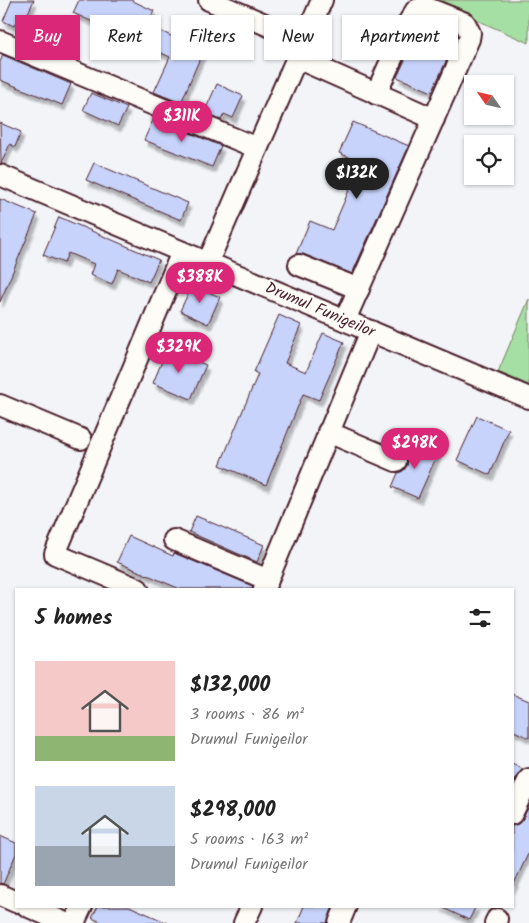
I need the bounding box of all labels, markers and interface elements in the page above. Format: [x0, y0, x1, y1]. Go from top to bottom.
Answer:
chip: Buy [15, 15, 80, 60]
chip: Rent [90, 15, 161, 60]
chip: Filters [171, 15, 254, 60]
chip: New [264, 15, 332, 60]
chip: Apartment [342, 15, 458, 60]
north arrow [464, 75, 514, 125]
map controls [464, 75, 514, 185]
pin: $311K [147, 100, 217, 143]
text: $311K [163, 104, 201, 129]
button: locate [464, 135, 514, 185]
pin: $132K [322, 158, 392, 200]
text: $132K [336, 161, 378, 186]
pin: $388K [165, 262, 235, 304]
text: $388K [177, 265, 223, 290]
street label: Drumul Funigeilor [261, 276, 381, 345]
pin: $329K [144, 332, 214, 374]
text: $329K [156, 335, 202, 360]
pin: $298K [380, 428, 450, 470]
text: $298K [392, 431, 438, 456]
text: 5 homes [35, 602, 112, 635]
icon: filters [466, 604, 494, 632]
text: $132,000 [190, 669, 270, 702]
icon: home [75, 681, 135, 741]
text: 3 rooms · 86 m² [190, 702, 304, 727]
text: Drumul Funigeilor [190, 727, 308, 752]
text: $298,000 [190, 794, 276, 827]
icon: home [75, 806, 135, 866]
text: 5 rooms · 163 m² [190, 827, 308, 852]
text: Drumul Funigeilor [190, 852, 308, 877]

